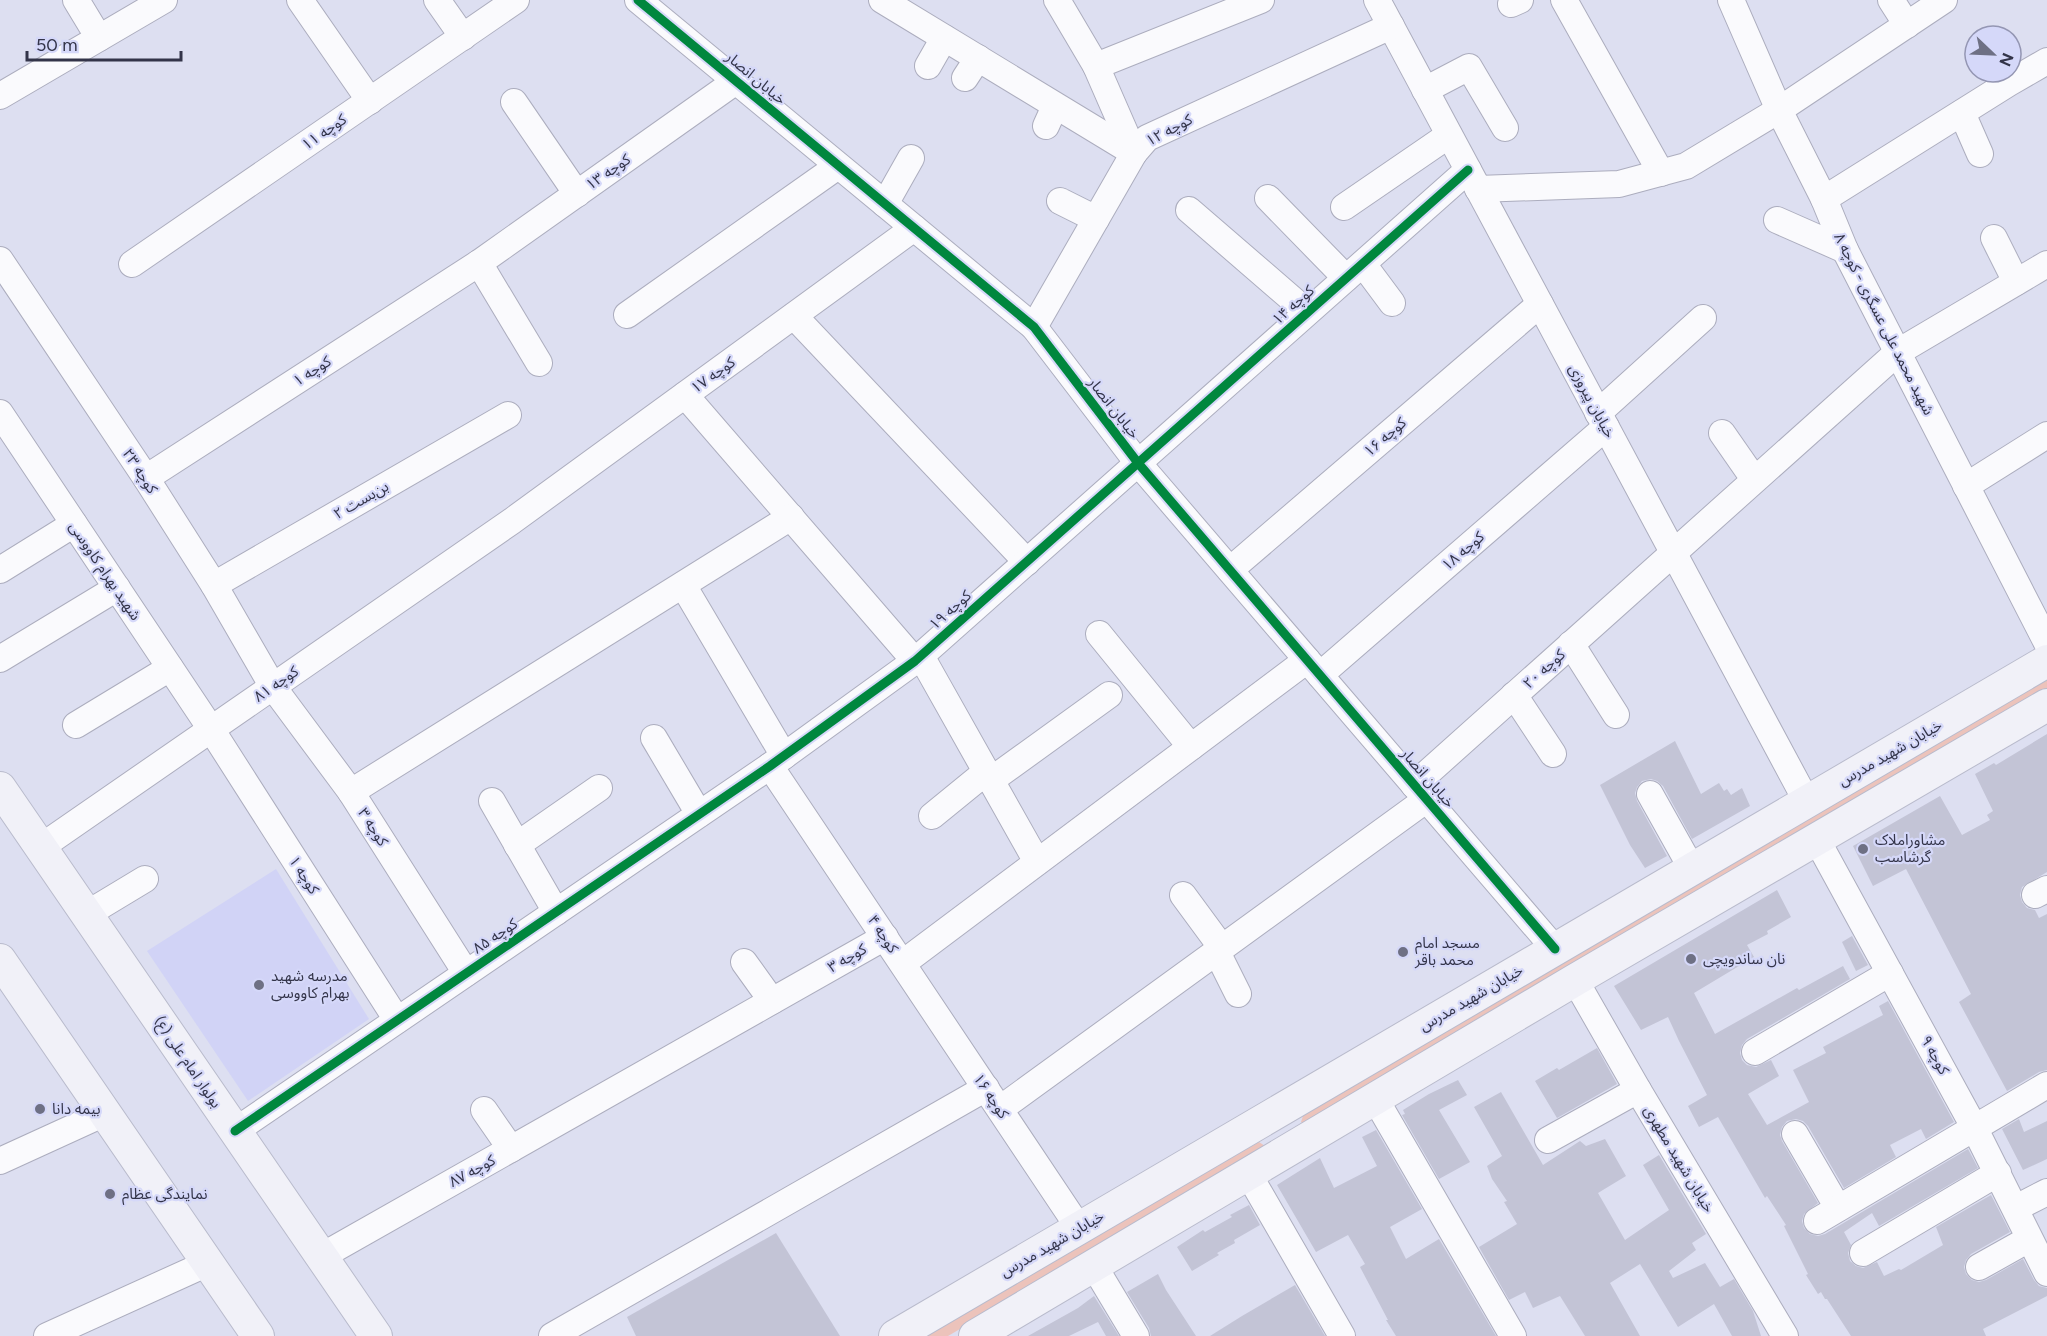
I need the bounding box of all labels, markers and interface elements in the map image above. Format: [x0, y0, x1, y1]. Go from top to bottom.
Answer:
scale bar [27, 24, 182, 62]
north arrow [1963, 24, 2023, 84]
text: 50 m [36, 34, 78, 56]
street label: خیابان انصار [722, 47, 790, 108]
text: N [1995, 50, 2018, 69]
street label: کوچه ۱۱ [298, 110, 351, 155]
street label: کوچه ۱۲ [1143, 110, 1197, 151]
street label: کوچه ۱۳ [582, 150, 635, 195]
street label: شهید محمد علی عسگری - کوچه ۸ [1829, 230, 1938, 419]
street label: کوچه ۱۴ [1268, 281, 1319, 329]
street label: کوچه ۱ [290, 352, 336, 391]
street label: کوچه ۱۷ [687, 352, 740, 398]
street label: خیابان پیروزی [1564, 361, 1619, 442]
street label: خیابان انصار [1084, 373, 1144, 442]
street label: کوچه ۱۶ [1360, 413, 1411, 461]
street label: کوچه ۲۳ [118, 445, 162, 498]
street label: بن‌بست ۲ [330, 477, 392, 523]
street label: شهید بهرام کاووسی [64, 518, 145, 625]
street label: کوچه ۱۸ [1438, 527, 1489, 575]
street label: کوچه ۱۹ [925, 586, 976, 634]
street label: کوچه ۲۰ [1519, 645, 1570, 693]
street label: کوچه ۸۱ [250, 662, 303, 707]
street label: خیابان شهید مدرس [1835, 716, 1945, 790]
street label: خیابان انصار [1397, 744, 1459, 812]
street label: کوچه ۳ [353, 805, 392, 851]
place label: مشاوراملاک گرشاسب [1875, 831, 1945, 866]
marker: مشاوراملاک گرشاسب [1856, 842, 1870, 856]
street label: کوچه ۱ [284, 853, 323, 899]
street label: کوچه ۴ [863, 912, 903, 958]
street label: کوچه ۸۵ [469, 914, 522, 958]
place label: مسجد امام محمد باقر [1414, 934, 1480, 969]
street label: کوچه ۳ [824, 939, 871, 977]
marker: مسجد امام محمد باقر [1396, 945, 1410, 959]
place label: نان ساندویچی [1703, 950, 1785, 969]
marker: نان ساندویچی [1684, 952, 1698, 966]
street label: خیابان شهید مدرس [1416, 961, 1526, 1035]
place label: مدرسه شهید بهرام کاووسی [271, 967, 350, 1004]
marker: مدرسه شهید بهرام کاووسی [252, 978, 266, 992]
street label: بولوار امام علی (ع) [148, 1013, 225, 1113]
street label: کوچه ۹ [1916, 1032, 1953, 1079]
street label: کوچه ۱۶ [969, 1070, 1013, 1123]
place label: بیمه دانا [52, 1100, 100, 1118]
marker: بیمه دانا [33, 1102, 47, 1116]
street label: خیابان شهید مطهری [1640, 1102, 1718, 1216]
street label: کوچه ۸۷ [446, 1151, 500, 1192]
place label: نمایندگی عظام [122, 1185, 207, 1205]
marker: نمایندگی عظام [103, 1187, 117, 1201]
street label: خیابان شهید مدرس [997, 1207, 1107, 1281]

